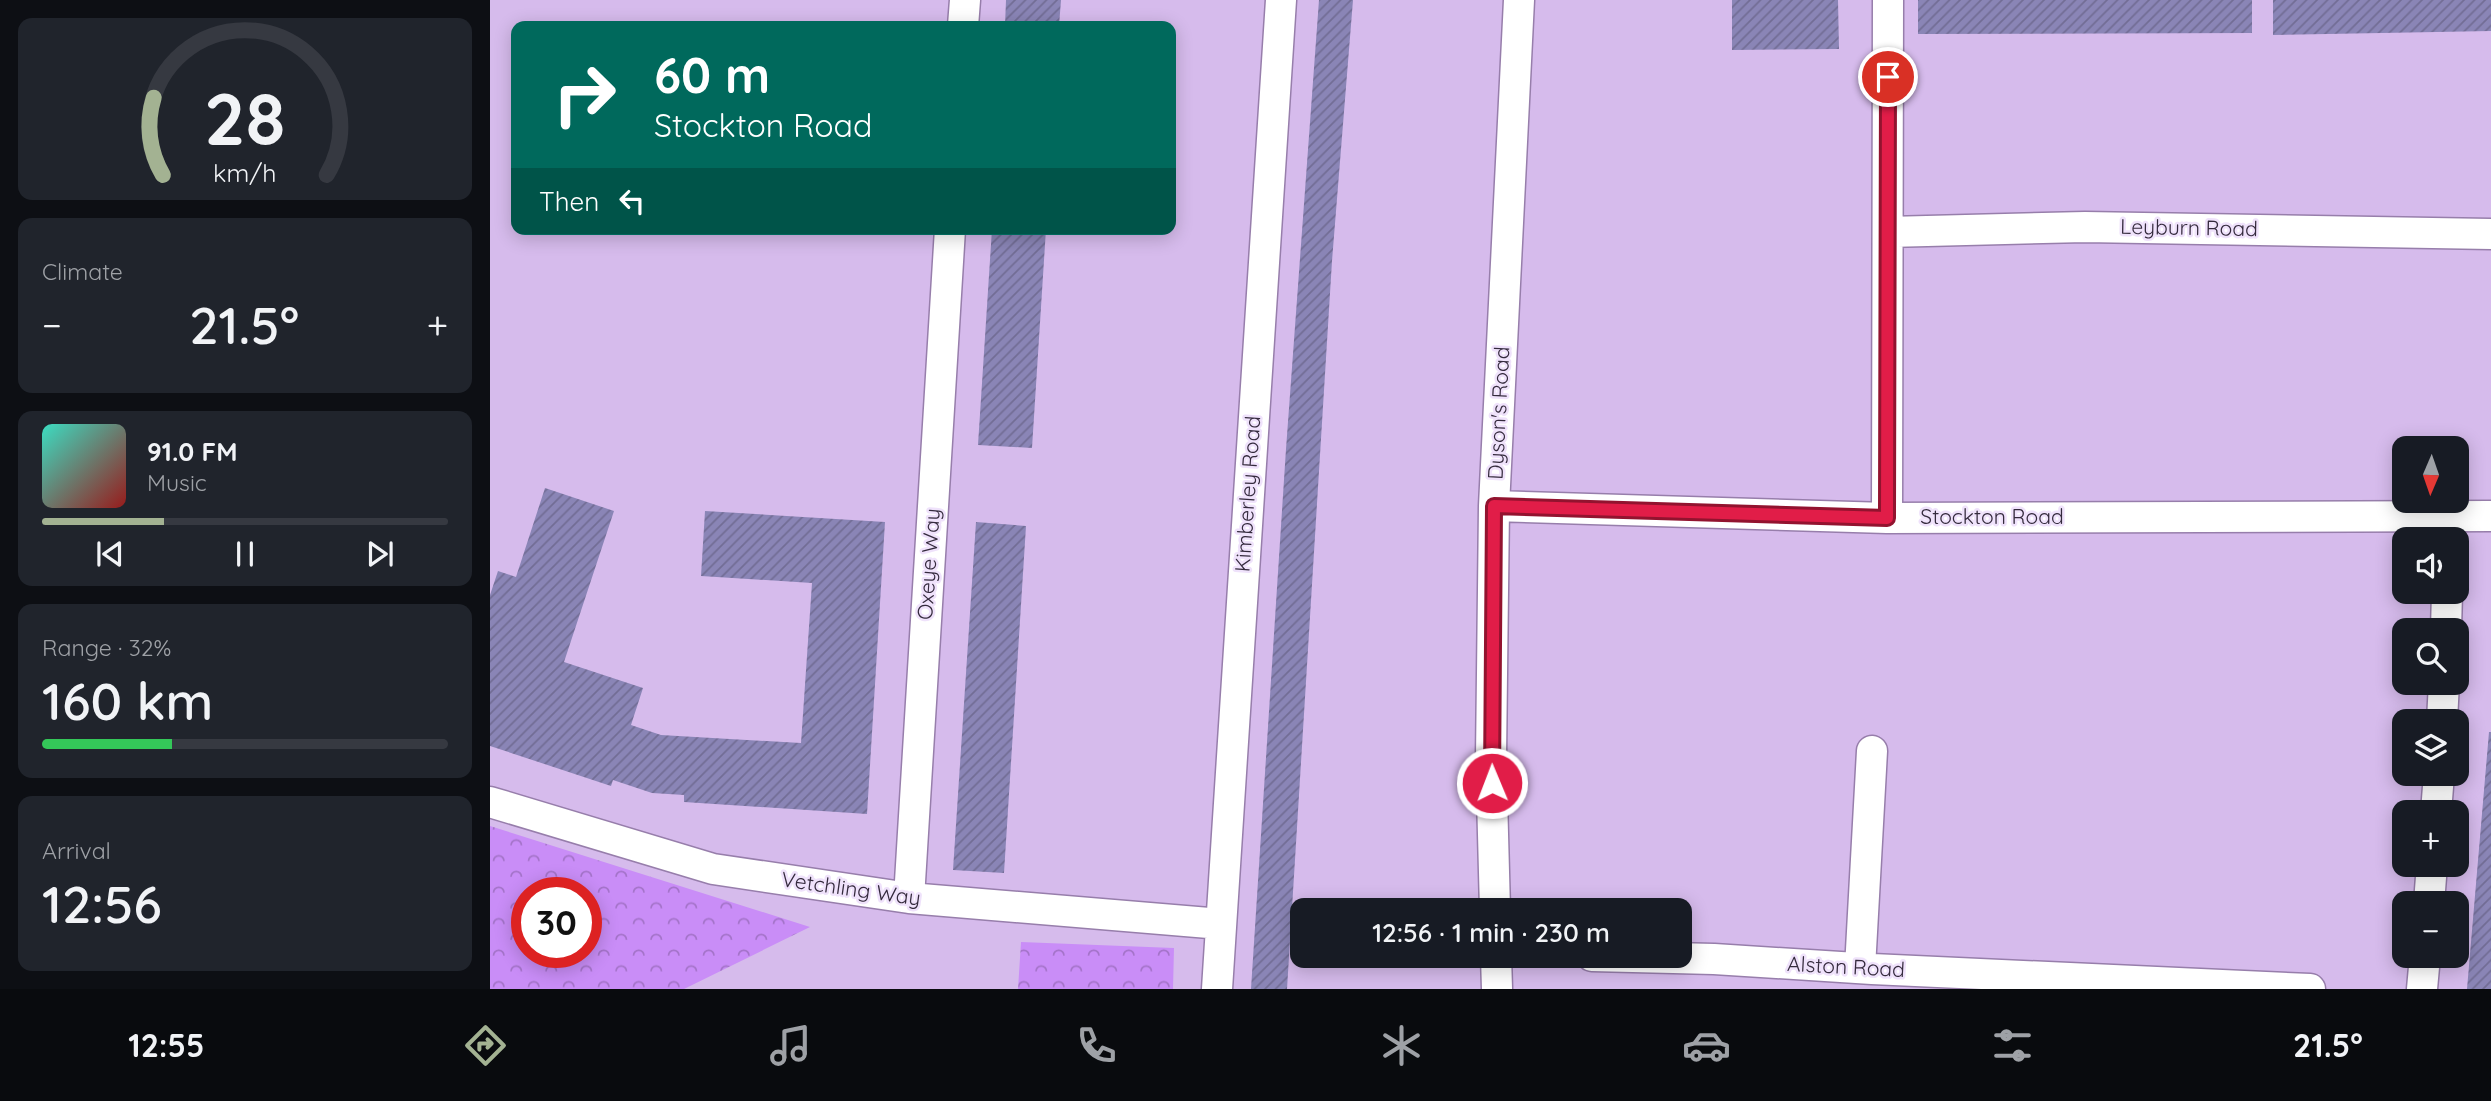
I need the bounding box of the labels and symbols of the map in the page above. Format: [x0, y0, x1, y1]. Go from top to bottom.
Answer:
pin [1858, 47, 1918, 107]
street label: Leyburn Road [2120, 213, 2258, 241]
street label: Dyson's Road [1482, 346, 1514, 480]
street label: Kimberley Road [1229, 415, 1265, 573]
north arrow [2392, 436, 2469, 513]
street label: Stockton Road [1920, 503, 2064, 529]
street label: Oxeye Way [911, 507, 945, 621]
position arrow [1455, 746, 1529, 820]
street label: Vetchling Way [780, 865, 922, 911]
speed limit sign: 30 [511, 877, 602, 968]
street label: Alston Road [1786, 950, 1906, 982]

